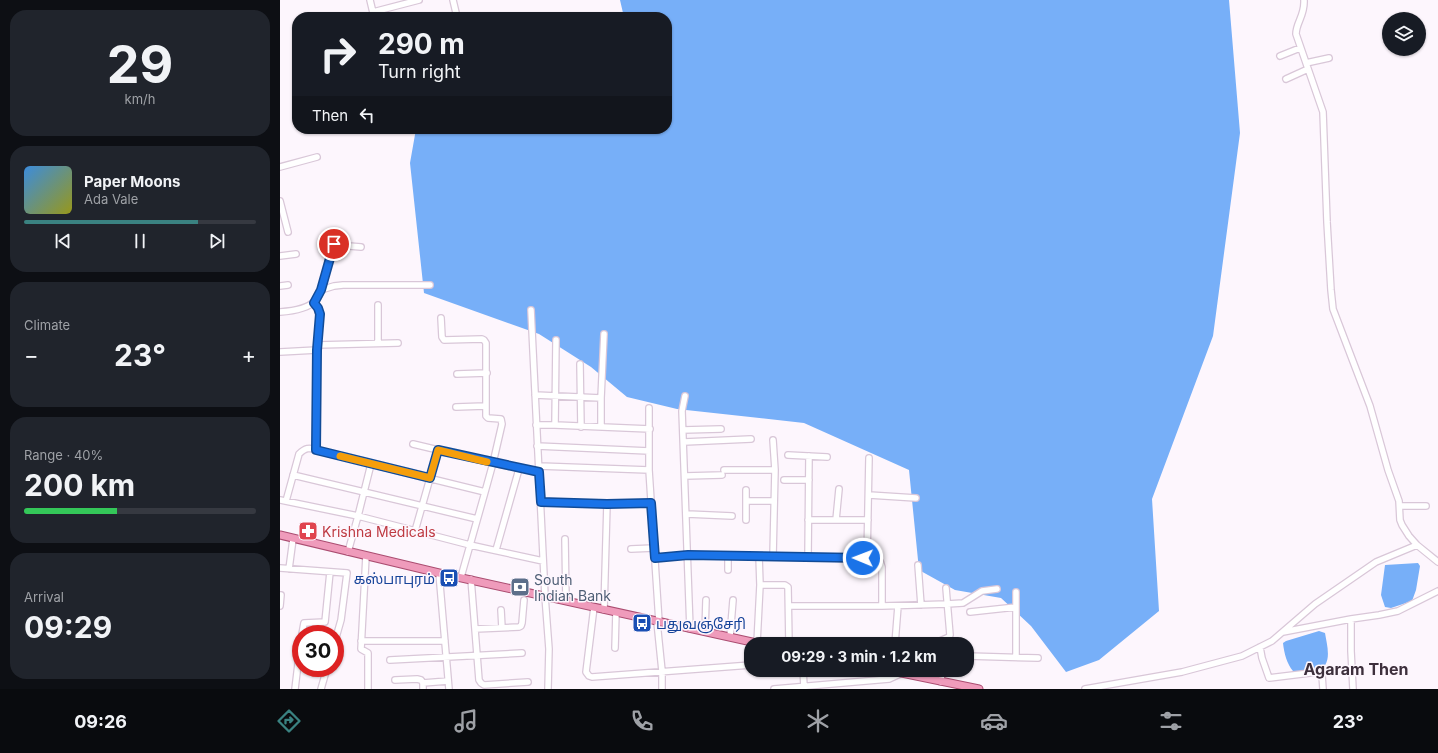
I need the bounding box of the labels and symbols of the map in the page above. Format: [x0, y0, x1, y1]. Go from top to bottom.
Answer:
pin [317, 227, 351, 261]
pharmacy icon: Krishna Medicals [297, 520, 319, 542]
place label: Krishna Medicals [322, 523, 436, 540]
position arrow [842, 537, 884, 579]
bus stop icon: கஸ்பாபுரம் [438, 567, 460, 589]
place label: கஸ்பாபுரம் [354, 570, 435, 588]
place label: South Indian Bank [534, 571, 611, 604]
bank icon: South Indian Bank [509, 576, 531, 598]
bus stop icon: பதுவஞ்சேரி [631, 612, 653, 634]
place label: பதுவஞ்சேரி [656, 615, 746, 634]
speed limit sign: 30 [292, 625, 344, 677]
district label: Agaram Then [1303, 659, 1409, 679]

